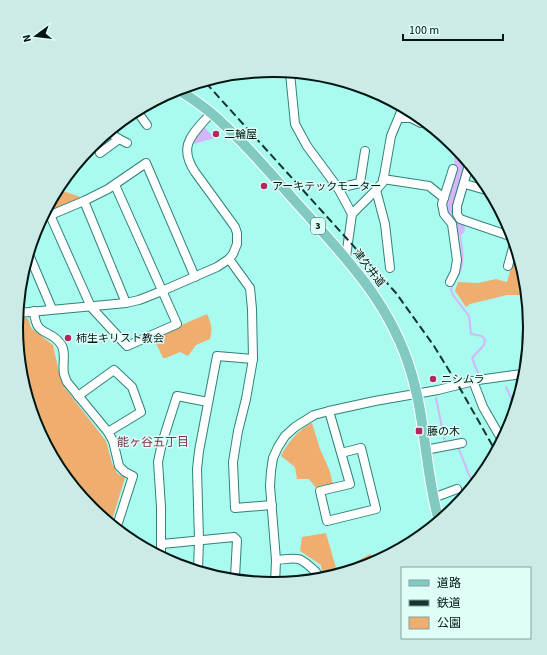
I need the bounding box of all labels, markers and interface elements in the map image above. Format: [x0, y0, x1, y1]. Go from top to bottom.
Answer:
north arrow [16, 16, 56, 56]
scale bar [403, 16, 503, 42]
text: 100 m [409, 22, 439, 39]
text: N [19, 33, 35, 44]
place label: 二輪屋 [224, 127, 257, 142]
marker: 二輪屋 [211, 129, 221, 139]
place label: アーキテックモーター [272, 179, 381, 194]
marker: アーキテックモーター [259, 181, 269, 191]
road number: 3 [311, 218, 325, 234]
street label: 津久井道 [350, 246, 388, 290]
place label: 柿生キリスト教会 [76, 331, 164, 346]
marker: 柿生キリスト教会 [63, 333, 73, 343]
place label: ニシムラ [441, 372, 484, 387]
marker: ニシムラ [428, 374, 438, 384]
place label: 藤の木 [427, 424, 460, 439]
marker: 藤の木 [414, 426, 424, 436]
district label: 能ヶ谷五丁目 [117, 434, 189, 451]
legend [401, 567, 531, 639]
text: 道路 [437, 575, 461, 592]
text: 鉄道 [437, 595, 461, 612]
text: 公園 [437, 615, 461, 632]

